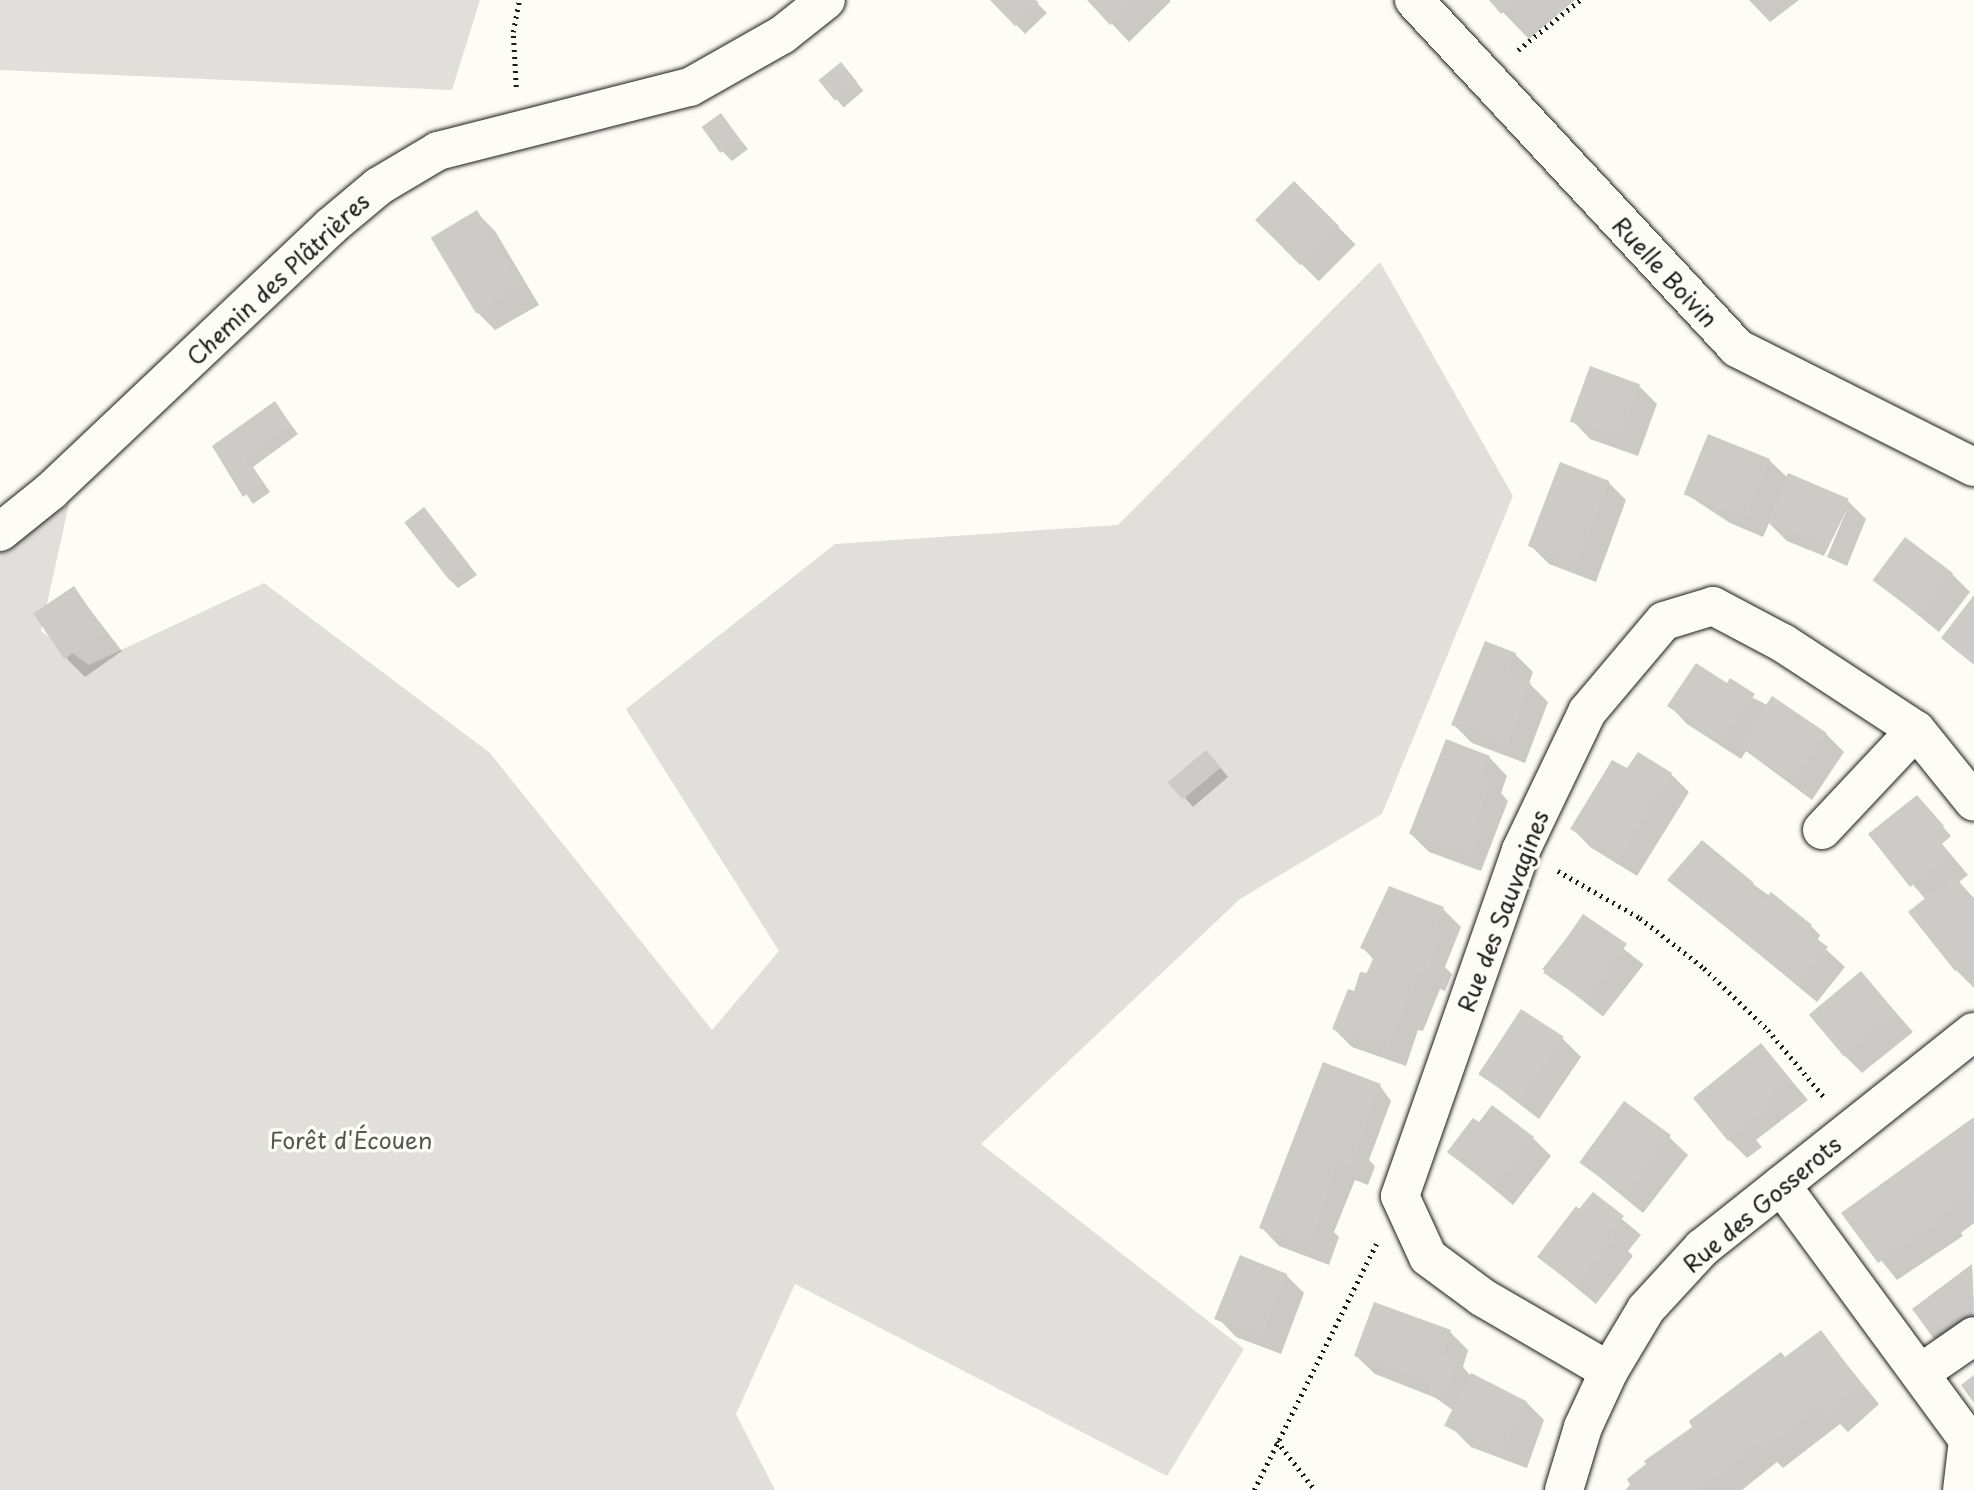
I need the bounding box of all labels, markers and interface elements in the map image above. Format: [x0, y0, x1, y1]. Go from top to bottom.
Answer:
street label: Chemin des Plâtrières [181, 187, 375, 371]
street label: Ruelle Boivin [1607, 211, 1723, 333]
street label: Rue des Sauvagines [1451, 805, 1555, 1017]
park label: Forêt d'Écouen [269, 1126, 433, 1154]
street label: Rue des Gosserots [1676, 1128, 1848, 1280]

